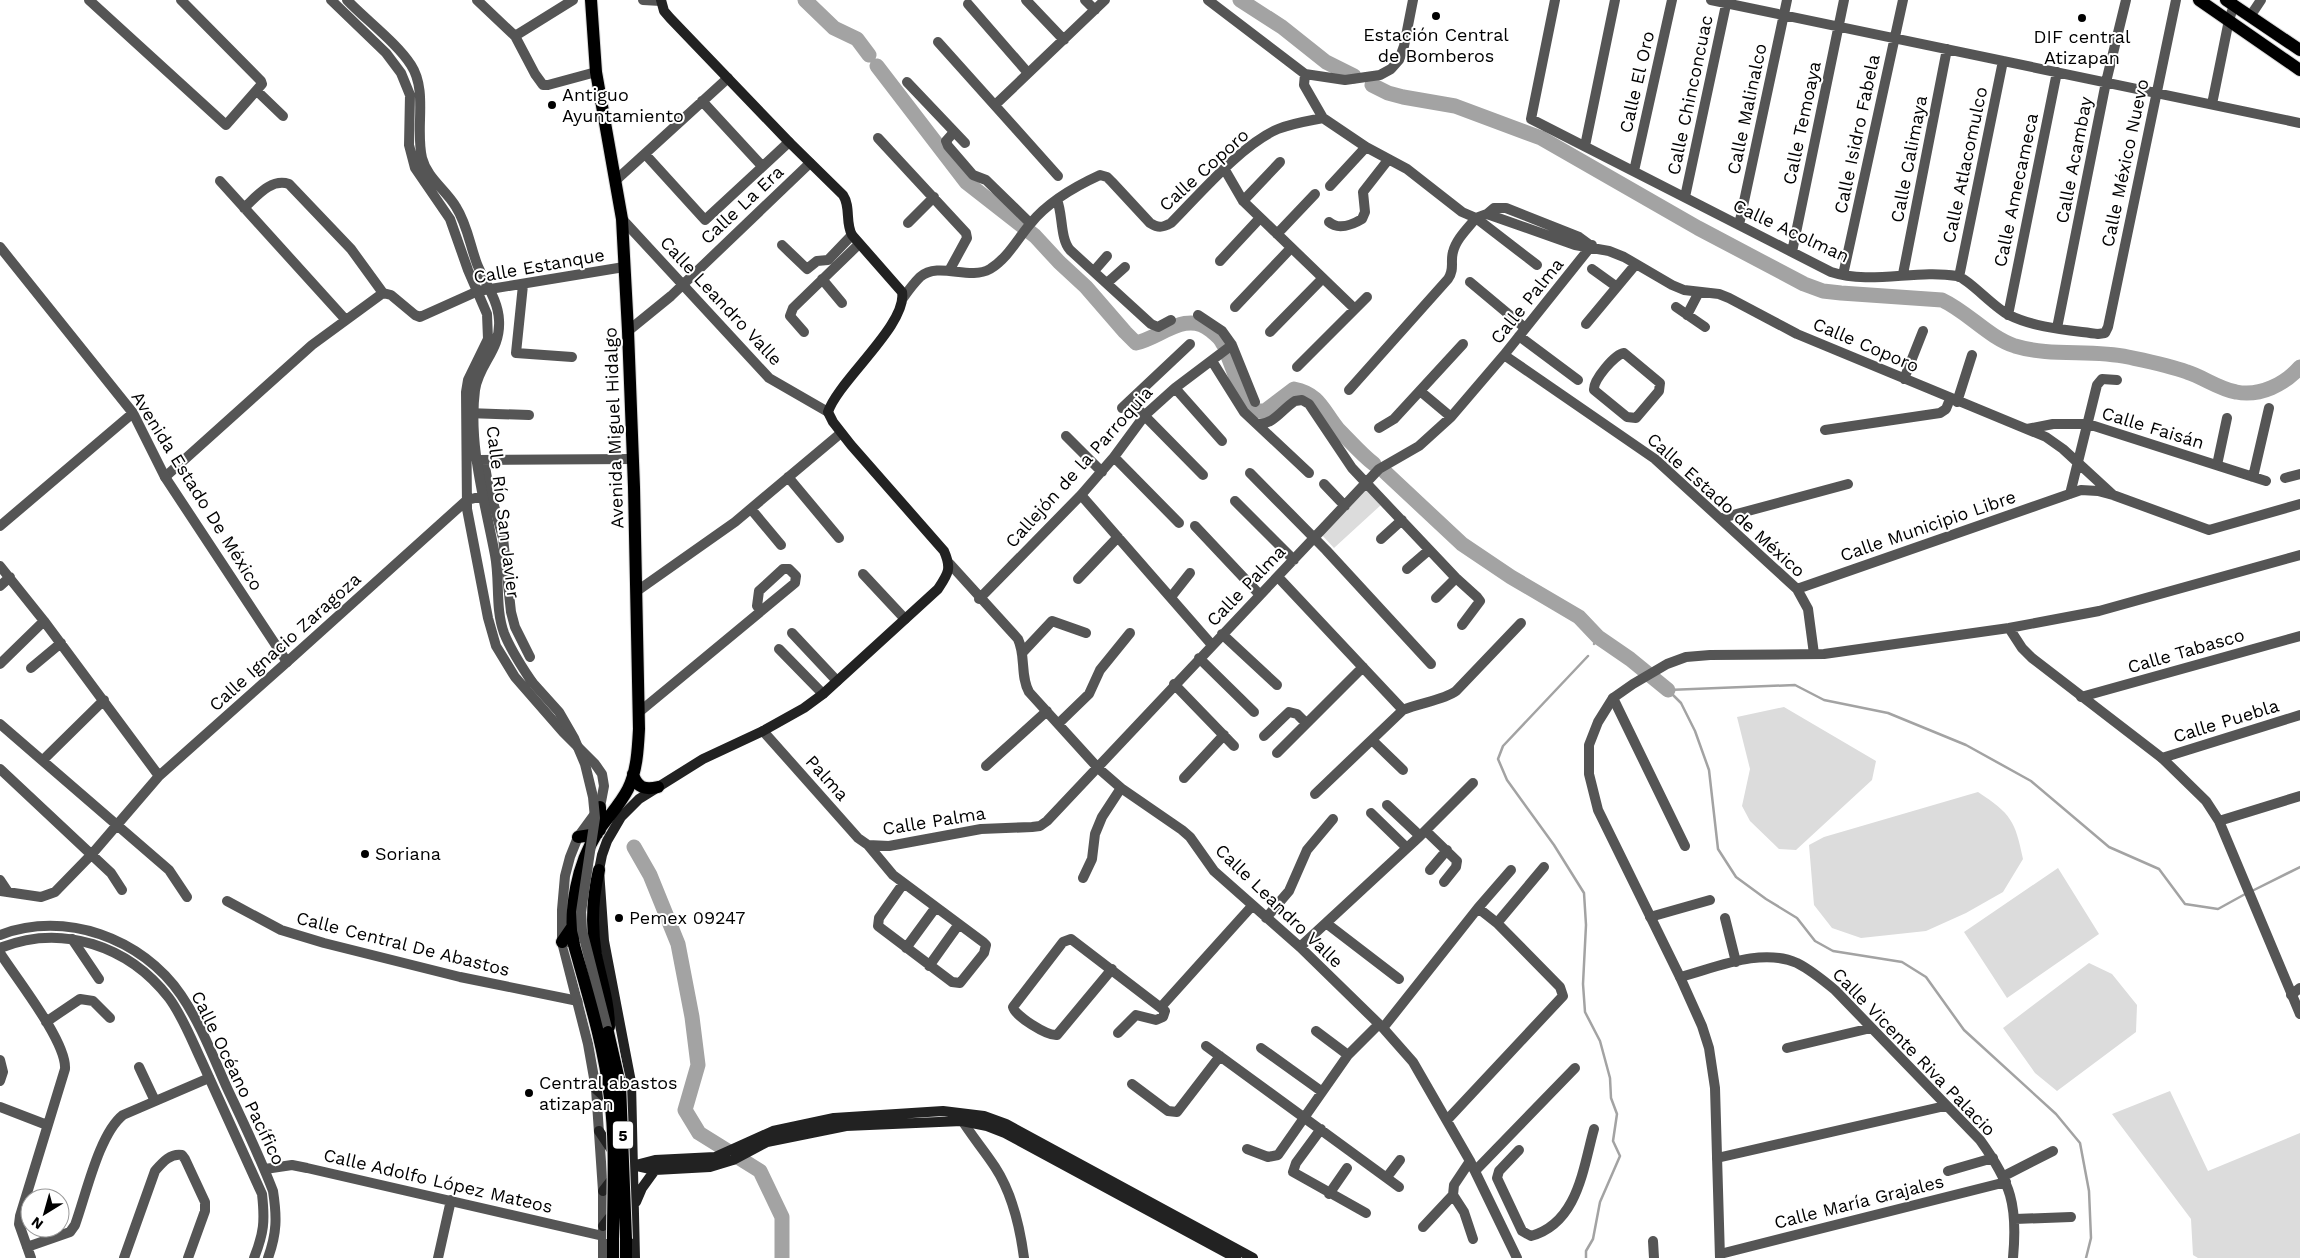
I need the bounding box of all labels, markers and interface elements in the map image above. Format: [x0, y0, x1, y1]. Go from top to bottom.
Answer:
marker: Estación Central de Bomberos [1430, 10, 1442, 22]
marker: DIF central Atizapan [2076, 12, 2088, 24]
street label: Calle Chinconcuac [1662, 13, 1717, 177]
place label: Estación Central de Bomberos [1363, 24, 1509, 66]
place label: DIF central Atizapan [2034, 26, 2131, 68]
street label: Calle El Oro [1615, 29, 1658, 135]
street label: Calle Malinalco [1722, 41, 1771, 176]
street label: Calle Isidro Fabela [1829, 52, 1884, 216]
street label: Calle Temoaya [1778, 59, 1825, 187]
street label: Calle México Nuevo [2096, 77, 2153, 249]
place label: Antiguo Ayuntamiento [562, 84, 684, 126]
street label: Calle Atlacomulco [1938, 85, 1991, 245]
street label: Calle Calimaya [1886, 94, 1931, 224]
street label: Calle Acambay [2051, 94, 2096, 225]
marker: Antiguo Ayuntamiento [546, 99, 558, 111]
street label: Calle Amecameca [1989, 111, 2042, 269]
street label: Calle Coporo [1155, 124, 1253, 215]
street label: Calle La Era [696, 161, 787, 248]
street label: Calle Acolman [1730, 194, 1853, 267]
street label: Calle Leandro Valle [656, 232, 787, 370]
street label: Calle Estanque [472, 244, 606, 287]
street label: Calle Palma [1486, 254, 1568, 348]
street label: Calle Coporo [1810, 313, 1922, 376]
street label: Avenida Miguel Hidalgo [599, 327, 628, 529]
street label: Callejón de la Parroquia [1001, 382, 1157, 552]
street label: Avenida Estado De México [127, 387, 268, 594]
street label: Calle Faisán [2099, 402, 2207, 453]
street label: Calle Río San Javier [482, 424, 525, 599]
street label: Calle Estado de México [1643, 428, 1810, 581]
street label: Calle Municipio Libre [1837, 486, 2018, 565]
street label: Calle Palma [1202, 541, 1289, 630]
street label: Calle Ignacio Zaragoza [205, 568, 365, 715]
street label: Calle Tabasco [2125, 624, 2247, 677]
street label: Calle Puebla [2170, 694, 2281, 747]
street label: Palma [801, 751, 853, 805]
street label: Calle Palma [881, 802, 987, 839]
street label: Calle Leandro Valle [1211, 839, 1347, 972]
place label: Soriana [375, 843, 441, 864]
marker: Soriana [359, 848, 371, 860]
street label: Calle Central De Abastos [294, 907, 512, 980]
place label: Pemex 09247 [629, 907, 745, 928]
marker: Pemex 09247 [613, 912, 625, 924]
street label: Calle Vicente Riva Palacio [1828, 963, 2000, 1140]
street label: Calle Océano Pacífico [187, 987, 290, 1168]
place label: Central abastos atizapan [539, 1072, 678, 1114]
marker: Central abastos atizapan [523, 1087, 535, 1099]
road number: 5 [613, 1122, 633, 1148]
street label: Calle Adolfo López Mateos [322, 1144, 555, 1217]
street label: Calle María Grajales [1772, 1170, 1946, 1233]
north arrow [20, 1188, 70, 1238]
text: N [28, 1214, 46, 1233]

